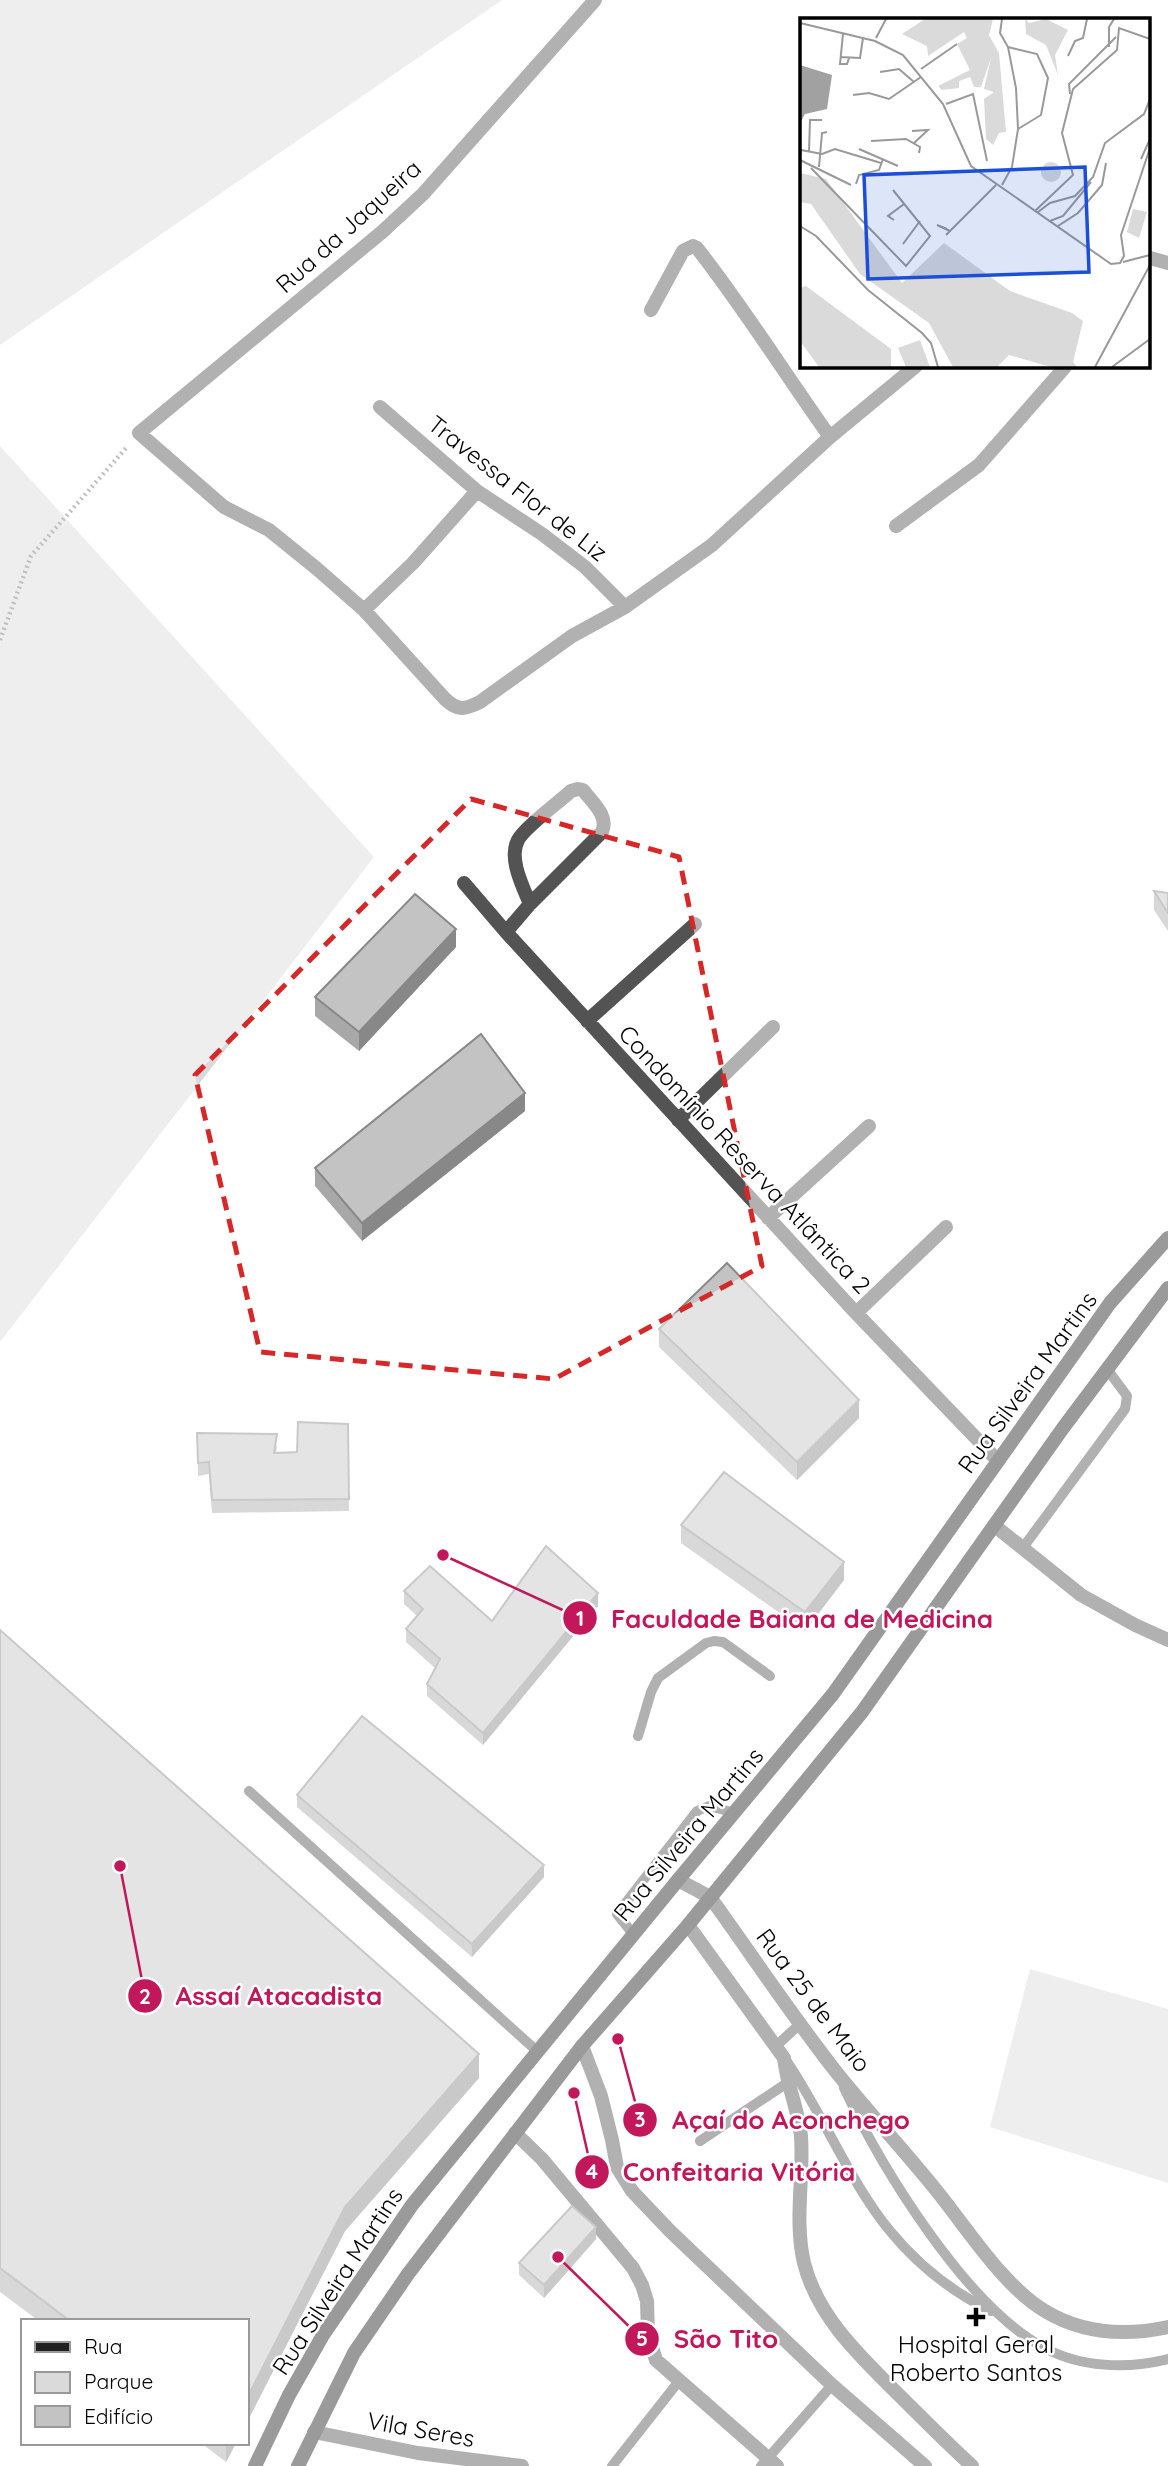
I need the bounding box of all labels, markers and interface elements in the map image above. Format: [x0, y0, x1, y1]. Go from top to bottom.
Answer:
inset map [800, 18, 1150, 368]
street label: Rua da Jaqueira [269, 153, 427, 299]
street label: Travessa Flor de Liz [422, 409, 614, 567]
street label: Condomínio Reserva Atlântica 2 [613, 1018, 877, 1300]
street label: Rua Silveira Martins [951, 1285, 1103, 1479]
callout: Faculdade Baiana de Medicina [562, 1595, 1007, 1642]
text: Faculdade Baiana de Medicina [611, 1602, 993, 1635]
text: 1 [576, 1605, 584, 1631]
street label: Rua Silveira Martins [607, 1741, 769, 1927]
street label: Rua 25 de Maio [750, 1922, 878, 2078]
callout: Assaí Atacadista [127, 1973, 397, 2020]
text: Assaí Atacadista [176, 1979, 382, 2012]
text: 2 [139, 1983, 151, 2009]
callout: Açaí do Aconchego [623, 2096, 924, 2143]
text: Açaí do Aconchego [672, 2103, 910, 2136]
text: 3 [634, 2106, 646, 2132]
callout: Confeitaria Vitória [574, 2149, 870, 2196]
text: Confeitaria Vitória [623, 2155, 855, 2188]
text: 4 [586, 2158, 598, 2184]
street label: Rua Silveira Martins [265, 2182, 409, 2380]
marker: Hospital Geral Roberto Santos [966, 2307, 986, 2327]
callout: São Tito [625, 2315, 792, 2362]
legend [21, 2319, 248, 2445]
text: São Tito [674, 2322, 778, 2355]
text: 5 [636, 2325, 648, 2351]
place label: Hospital Geral Roberto Santos [890, 2329, 1062, 2387]
text: Rua [84, 2333, 123, 2359]
text: Parque [84, 2368, 153, 2394]
text: Edifício [84, 2403, 153, 2429]
street label: Vila Seres [365, 2405, 477, 2453]

